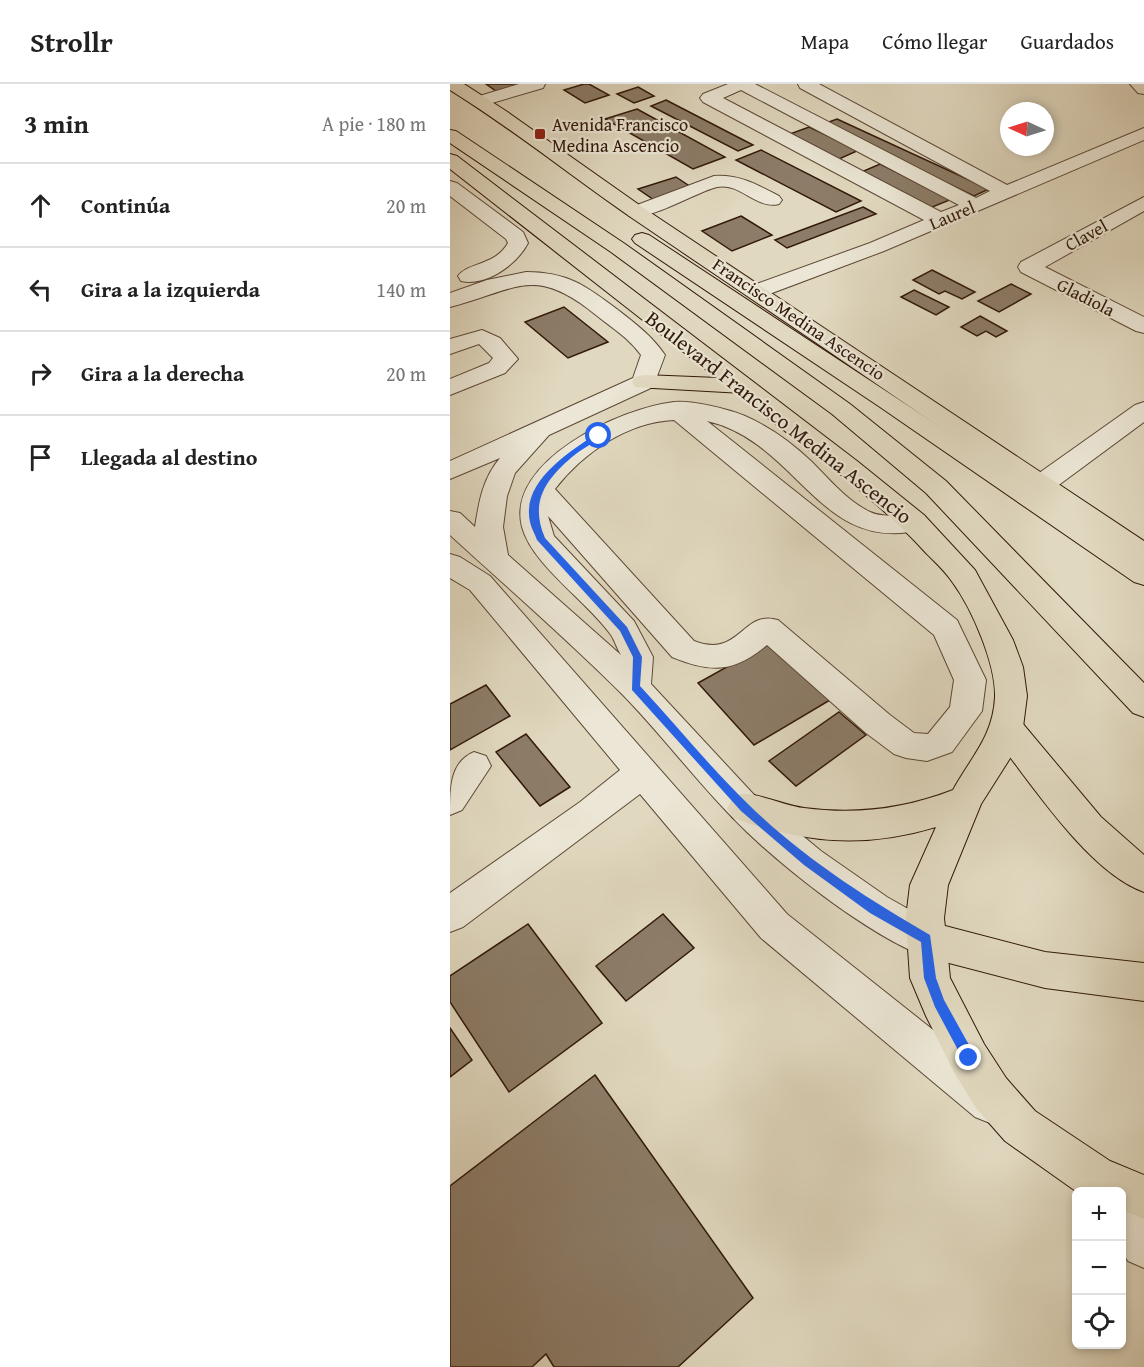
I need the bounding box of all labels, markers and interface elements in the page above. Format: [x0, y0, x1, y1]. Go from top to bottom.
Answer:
text: Strollr [30, 21, 113, 62]
text: Mapa [801, 26, 849, 57]
text: Cómo llegar [882, 26, 987, 57]
text: Guardados [1020, 26, 1114, 57]
north arrow [1000, 102, 1054, 156]
text: 3 min [24, 104, 89, 143]
text: A pie · 180 m [322, 109, 426, 138]
place label: Avenida Francisco Medina Ascencio [552, 111, 688, 159]
marker: Avenida Francisco Medina Ascencio [533, 127, 547, 141]
icon: ahead [24, 189, 57, 222]
text: Continúa [81, 189, 170, 221]
text: 20 m [386, 191, 426, 220]
street label: Laurel [925, 193, 979, 237]
street label: Clavel [1060, 212, 1112, 258]
street label: Francisco Medina Ascencio [707, 251, 891, 387]
street label: Gladiola [1052, 271, 1120, 323]
icon: left [24, 273, 57, 306]
text: Gira a la izquierda [81, 273, 260, 305]
text: 140 m [376, 275, 426, 304]
street label: Boulevard Francisco Medina Ascencio [639, 303, 919, 531]
icon: right [24, 357, 57, 390]
text: Gira a la derecha [81, 357, 244, 389]
text: 20 m [386, 359, 426, 388]
route start [585, 422, 611, 448]
icon: arrive [24, 441, 57, 474]
text: Llegada al destino [81, 441, 257, 473]
route end [955, 1044, 981, 1070]
map controls [1072, 1187, 1126, 1349]
button: + [1072, 1187, 1126, 1241]
button: − [1072, 1241, 1126, 1295]
button: locate [1072, 1295, 1126, 1349]

